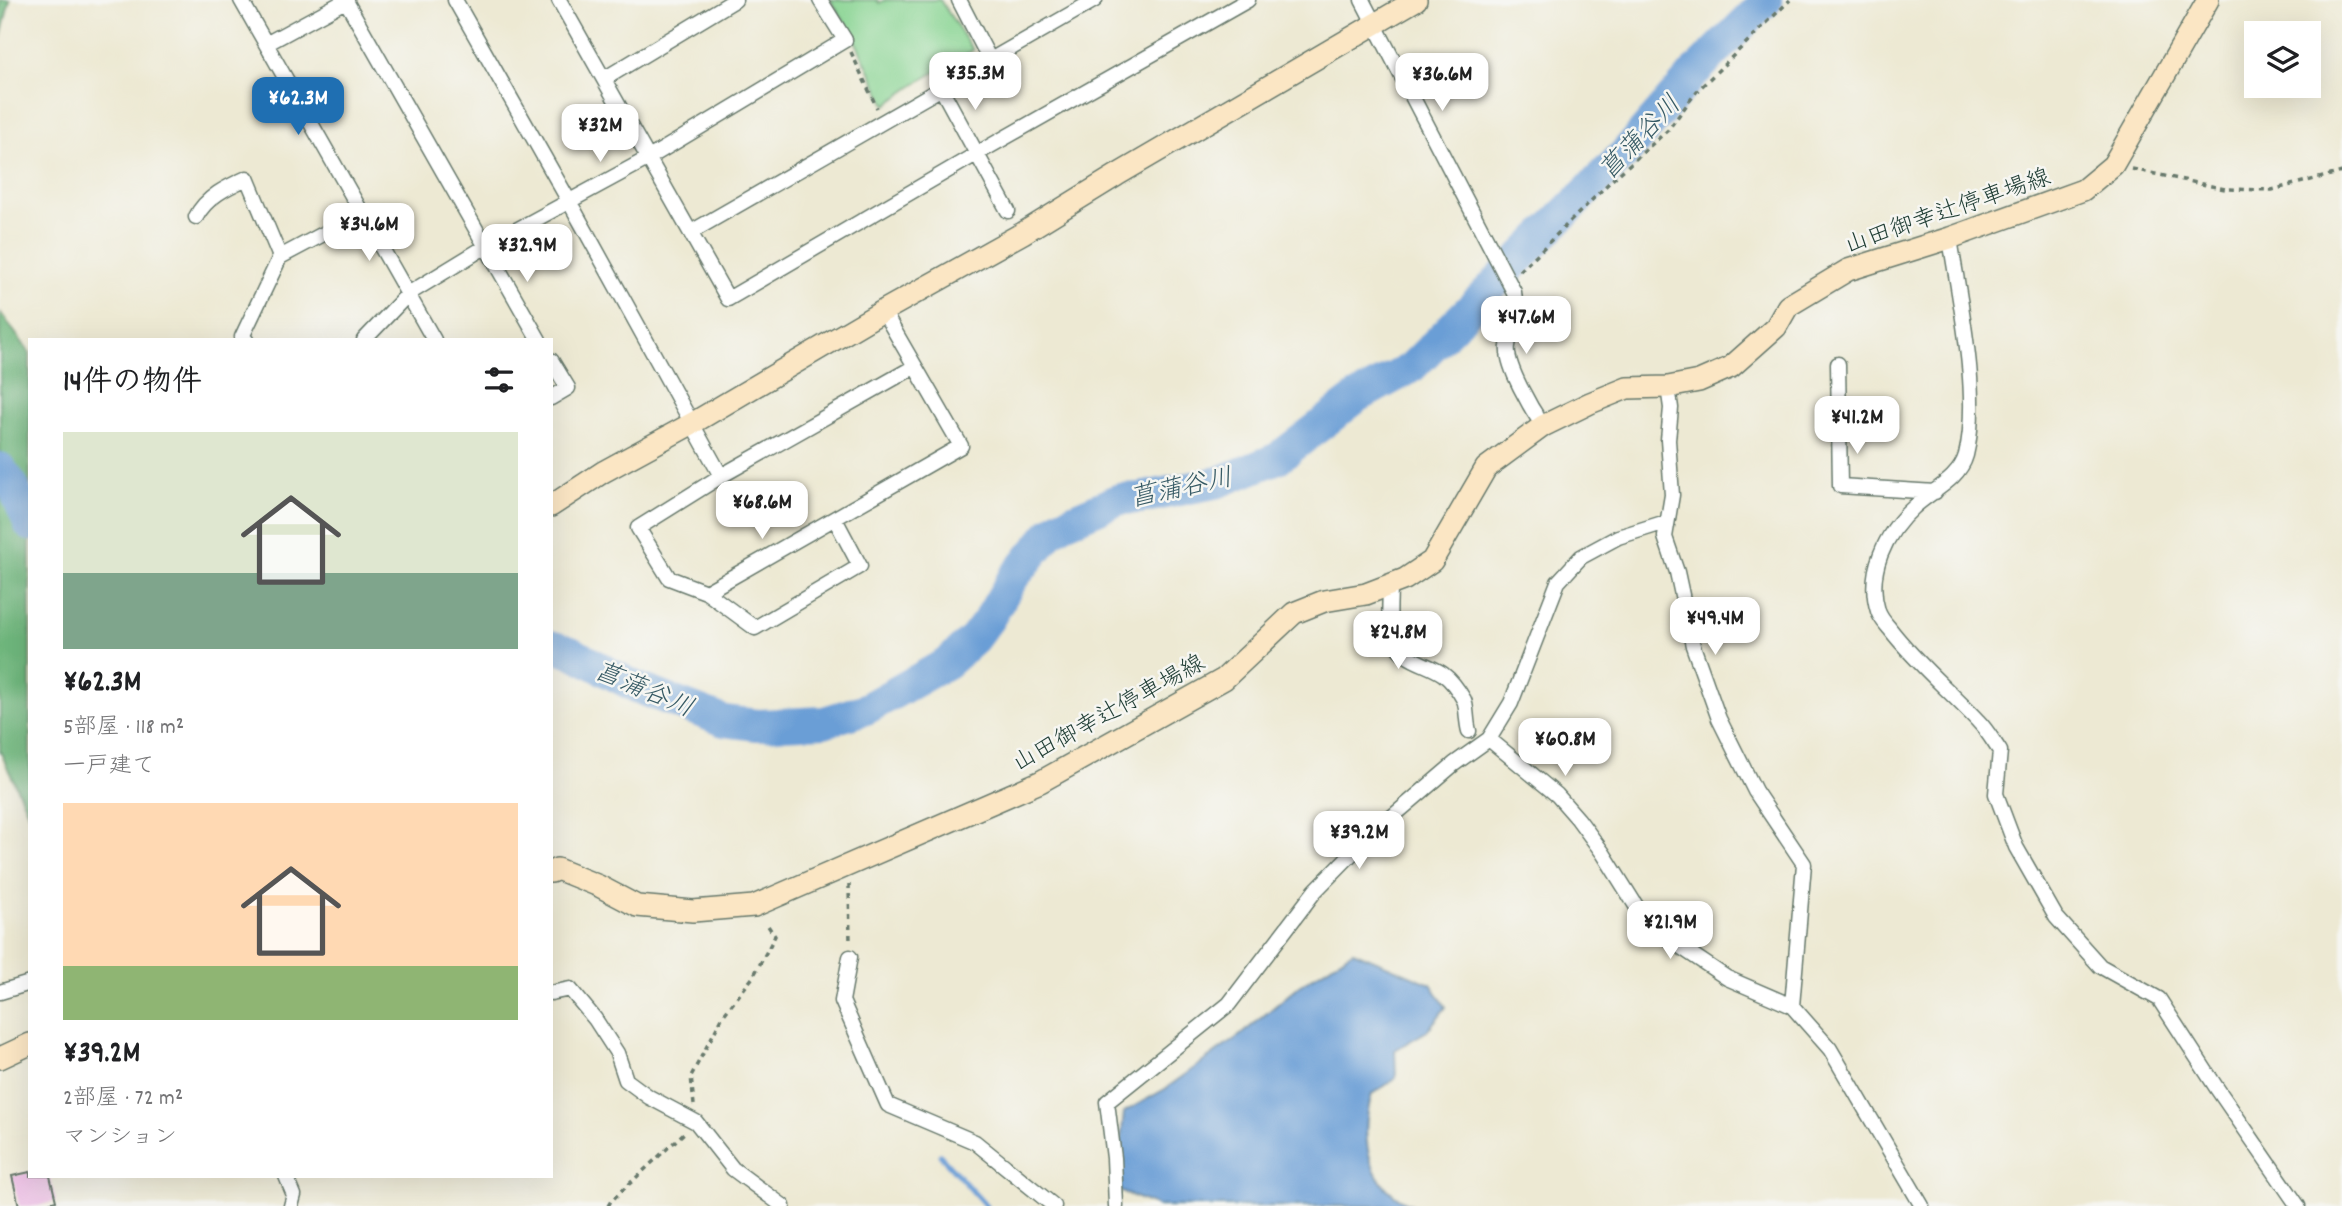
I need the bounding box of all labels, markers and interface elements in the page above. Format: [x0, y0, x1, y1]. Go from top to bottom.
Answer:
map controls [2244, 21, 2321, 98]
button: layers [2244, 21, 2321, 98]
pin: ¥35.3M [918, 52, 1032, 112]
pin: ¥36.6M [1385, 54, 1499, 113]
text: ¥35.3M [945, 58, 1005, 91]
text: ¥36.6M [1411, 59, 1473, 92]
pin: ¥62.3M [241, 78, 355, 137]
text: ¥62.3M [268, 83, 328, 116]
water label: 菖蒲谷川 [1592, 88, 1691, 189]
pin: ¥32M [559, 104, 641, 164]
text: ¥32M [578, 110, 622, 143]
street label: 山田御幸辻停車場線 [1840, 162, 2056, 264]
pin: ¥34.6M [312, 204, 426, 263]
text: ¥34.6M [339, 209, 399, 242]
pin: ¥32.9M [470, 224, 584, 284]
text: ¥32.9M [497, 230, 557, 263]
pin: ¥47.6M [1469, 296, 1583, 356]
text: ¥47.6M [1497, 302, 1555, 335]
icon: filters [480, 361, 518, 399]
text: 14件の物件 [63, 363, 202, 406]
pin: ¥41.2M [1800, 396, 1914, 456]
text: ¥41.2M [1830, 402, 1884, 435]
water label: 菖蒲谷川 [1127, 461, 1236, 518]
icon: home [228, 477, 354, 603]
pin: ¥68.6M [705, 482, 819, 541]
text: ¥68.6M [732, 487, 792, 520]
pin: ¥49.4M [1658, 598, 1772, 657]
text: ¥49.4M [1686, 603, 1744, 636]
pin: ¥24.8M [1341, 612, 1455, 671]
text: ¥24.8M [1369, 617, 1427, 650]
street label: 山田御幸辻停車場線 [1007, 647, 1212, 782]
water label: 菖蒲谷川 [589, 654, 699, 729]
text: ¥62.3M [63, 663, 141, 706]
text: 5部屋 · 118 m² [63, 712, 184, 745]
pin: ¥60.8M [1508, 718, 1622, 778]
text: ¥60.8M [1534, 724, 1596, 757]
text: 一戸建て [63, 751, 155, 784]
pin: ¥39.2M [1302, 812, 1416, 871]
text: ¥39.2M [1329, 817, 1389, 850]
icon: home [228, 848, 354, 974]
pin: ¥21.9M [1613, 902, 1727, 961]
text: ¥21.9M [1643, 907, 1697, 940]
text: ¥39.2M [63, 1034, 140, 1077]
text: 2部屋 · 72 m² [63, 1083, 183, 1116]
text: マンション [63, 1122, 177, 1155]

